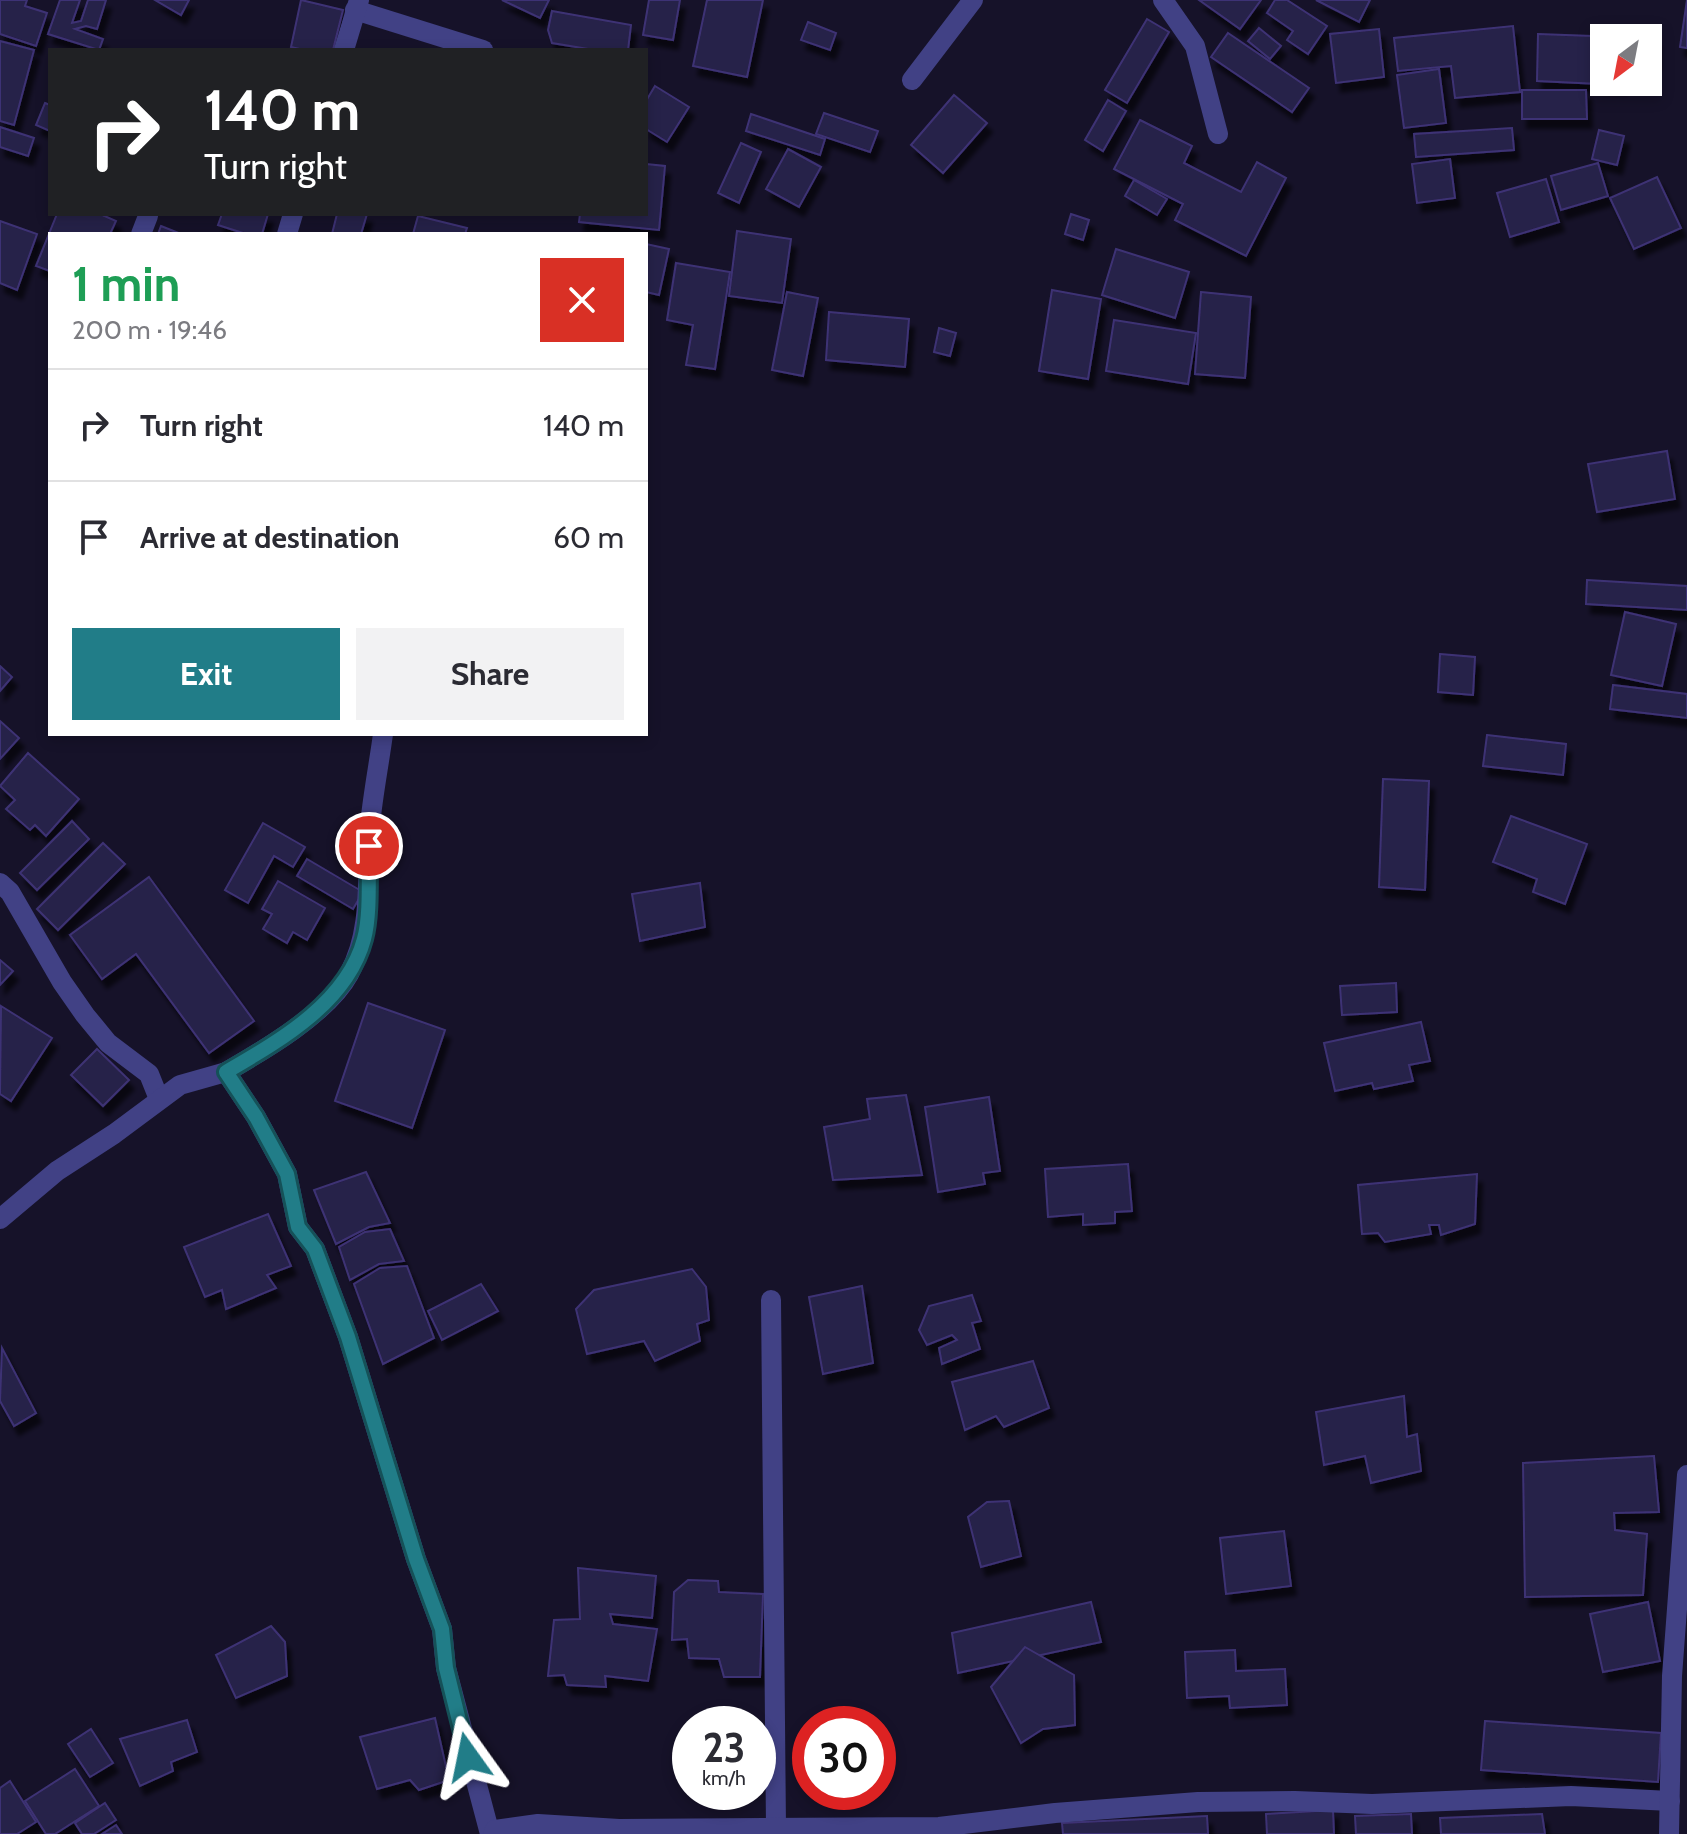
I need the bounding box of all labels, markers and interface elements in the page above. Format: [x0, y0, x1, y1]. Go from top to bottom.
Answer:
north arrow [1590, 24, 1662, 96]
map controls [1590, 24, 1662, 96]
text: 140 m [204, 76, 360, 144]
icon: right [72, 80, 176, 184]
text: Turn right [204, 144, 347, 188]
text: 1 min [72, 255, 180, 313]
button: close [540, 258, 624, 342]
text: 200 m · 19:46 [72, 314, 227, 346]
icon: right [72, 403, 116, 447]
text: Turn right [140, 407, 263, 444]
text: 140 m [543, 407, 624, 444]
icon: arrive [72, 515, 116, 559]
text: Arrive at destination [140, 519, 400, 556]
text: 60 m [553, 519, 624, 556]
button: Exit [72, 628, 340, 720]
button: Share [356, 628, 624, 720]
pin [335, 812, 403, 880]
icon: arrive [347, 824, 391, 868]
speed limit sign: 30 [792, 1706, 896, 1810]
position arrow [426, 1715, 510, 1799]
text: 23 [703, 1723, 745, 1772]
text: km/h [702, 1766, 746, 1790]

